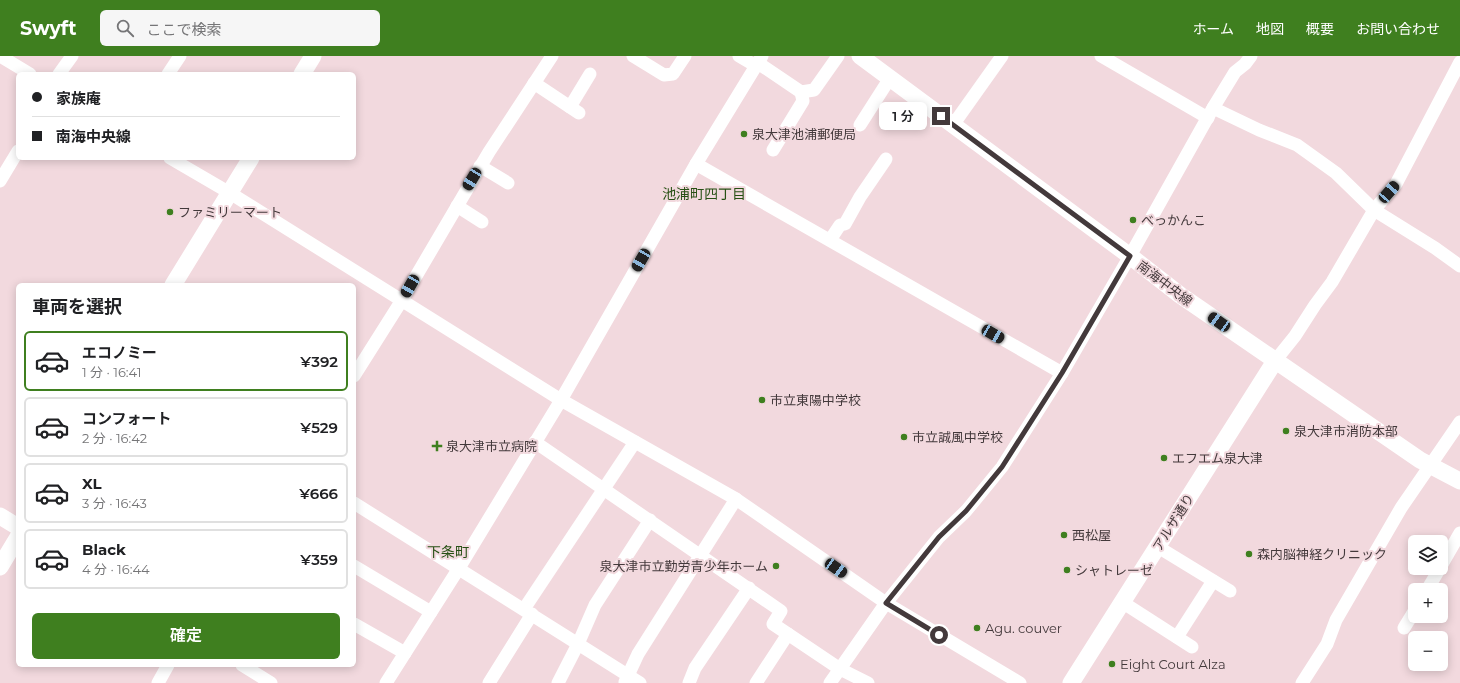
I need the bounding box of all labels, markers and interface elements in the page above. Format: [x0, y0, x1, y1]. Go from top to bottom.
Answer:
search box [100, 10, 380, 46]
text: Swyft [20, 17, 76, 40]
icon: search [114, 17, 136, 39]
text: ここで検索 [146, 20, 221, 39]
text: ホーム [1192, 20, 1234, 38]
text: 地図 [1256, 20, 1284, 38]
text: 概要 [1306, 20, 1334, 38]
text: お問い合わせ [1356, 20, 1440, 38]
text: 家族庵 [56, 89, 101, 108]
callout: 1 分 [879, 102, 927, 130]
route end [932, 107, 950, 125]
text: 1 分 [892, 108, 914, 124]
place label: 泉大津池浦郵便局 [752, 126, 856, 142]
text: 南海中央線 [56, 127, 131, 146]
marker: 泉大津池浦郵便局 [739, 129, 749, 139]
car [461, 166, 483, 192]
car [1377, 179, 1401, 205]
district label: 池浦町四丁目 [662, 185, 746, 203]
place label: ファミリーマート [178, 204, 282, 220]
marker: ファミリーマート [165, 207, 175, 217]
place label: べっかんこ [1141, 212, 1206, 228]
marker: べっかんこ [1128, 215, 1138, 225]
car [630, 247, 652, 273]
street label: 南海中央線 [1134, 257, 1196, 309]
car [399, 273, 421, 299]
text: 車両を選択 [32, 296, 122, 318]
car [1206, 310, 1232, 334]
car [980, 323, 1006, 345]
icon: car [34, 343, 70, 379]
text: エコノミー [82, 343, 157, 362]
text: ¥392 [300, 352, 338, 371]
text: 1 分 · 16:41 [82, 364, 142, 380]
place label: 市立東陽中学校 [770, 392, 861, 408]
marker: 市立東陽中学校 [757, 395, 767, 405]
icon: car [34, 409, 70, 445]
text: コンフォート [82, 409, 172, 428]
text: ¥529 [300, 418, 338, 437]
place label: 泉大津市消防本部 [1294, 423, 1398, 439]
marker: 泉大津市消防本部 [1281, 426, 1291, 436]
place label: 市立誠風中学校 [912, 429, 1003, 445]
text: 2 分 · 16:42 [82, 430, 147, 446]
marker: 市立誠風中学校 [899, 432, 909, 442]
place label: 泉大津市立病院 [446, 438, 537, 454]
marker: 泉大津市立病院 [431, 440, 443, 452]
place label: エフエム泉大津 [1172, 450, 1263, 466]
marker: エフエム泉大津 [1159, 453, 1169, 463]
text: XL [82, 474, 101, 493]
icon: car [34, 475, 70, 511]
text: ¥666 [299, 484, 338, 503]
street label: アルザ通り [1149, 490, 1197, 554]
text: 3 分 · 16:43 [82, 495, 147, 511]
place label: 西松屋 [1072, 527, 1111, 543]
marker: 西松屋 [1059, 530, 1069, 540]
map controls [1408, 535, 1448, 671]
button: layers [1408, 535, 1448, 575]
text: Black [82, 540, 126, 559]
icon: car [34, 541, 70, 577]
district label: 下条町 [427, 543, 469, 561]
place label: 森内脳神経クリニック [1257, 546, 1387, 562]
marker: 森内脳神経クリニック [1244, 549, 1254, 559]
text: ¥359 [300, 550, 338, 569]
car [823, 556, 849, 580]
place label: 泉大津市立勤労青少年ホーム [599, 558, 768, 574]
text: 4 分 · 16:44 [82, 561, 150, 577]
marker: 泉大津市立勤労青少年ホーム [771, 561, 781, 571]
place label: シャトレーゼ [1075, 562, 1153, 578]
marker: シャトレーゼ [1062, 565, 1072, 575]
button: + [1408, 583, 1448, 623]
button: 確定 [32, 613, 340, 659]
place label: Agu. couver [985, 620, 1062, 636]
marker: Agu. couver [972, 623, 982, 633]
route start [930, 626, 948, 644]
button: − [1408, 631, 1448, 671]
place label: Eight Court Alza [1120, 656, 1226, 672]
marker: Eight Court Alza [1107, 659, 1117, 669]

